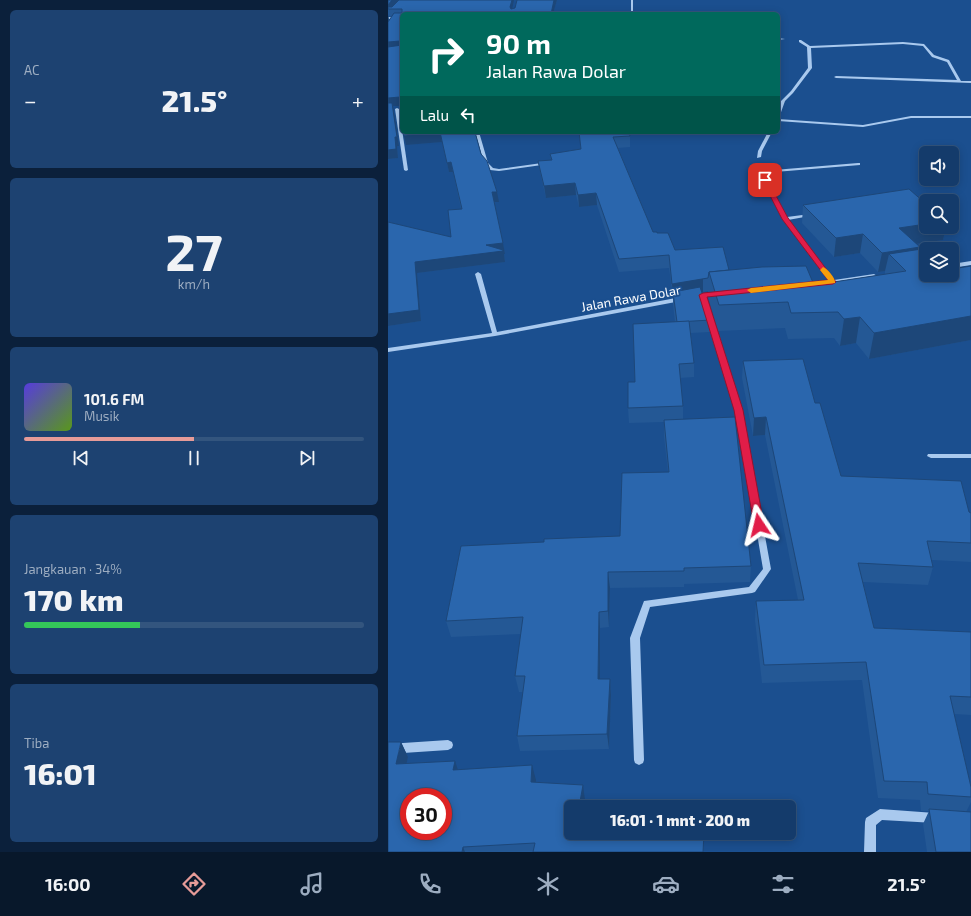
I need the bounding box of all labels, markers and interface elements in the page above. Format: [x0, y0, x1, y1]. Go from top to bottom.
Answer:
text: 90 m [486, 26, 551, 60]
icon: right [420, 28, 472, 80]
text: Jalan Rawa Dolar [486, 60, 626, 82]
text: AC [24, 62, 39, 78]
text: 21.5° [162, 82, 227, 118]
text: − [24, 87, 37, 113]
text: + [352, 87, 364, 113]
icon: left [457, 104, 479, 126]
text: Lalu [420, 106, 449, 124]
map controls [919, 146, 959, 282]
button: sound [919, 146, 959, 186]
pin [748, 163, 782, 197]
icon: arrive [754, 169, 776, 191]
button: search [919, 194, 959, 234]
text: 27 [165, 219, 223, 281]
button: layers [919, 242, 959, 282]
text: km/h [178, 276, 210, 292]
street label: Jalan Rawa Dolar [580, 281, 682, 315]
text: 101.6 FM [84, 390, 144, 408]
text: Musik [84, 408, 119, 424]
icon: previous [70, 447, 92, 469]
icon: pause [183, 447, 205, 469]
icon: next [296, 447, 318, 469]
position arrow [738, 504, 780, 546]
text: Jangkauan · 34% [24, 561, 122, 577]
text: 170 km [24, 581, 123, 617]
text: Tiba [24, 735, 49, 751]
text: 16:01 [24, 755, 96, 791]
speed limit sign: 30 [400, 788, 452, 840]
text: 16:01 · 1 mnt · 200 m [610, 811, 750, 829]
icon: directions [180, 870, 208, 898]
icon: music [298, 870, 326, 898]
icon: phone [416, 870, 444, 898]
icon: climate [534, 870, 562, 898]
icon: car [652, 870, 680, 898]
icon: filters [769, 870, 797, 898]
text: 16:00 [45, 873, 91, 895]
text: 21.5° [887, 873, 926, 895]

